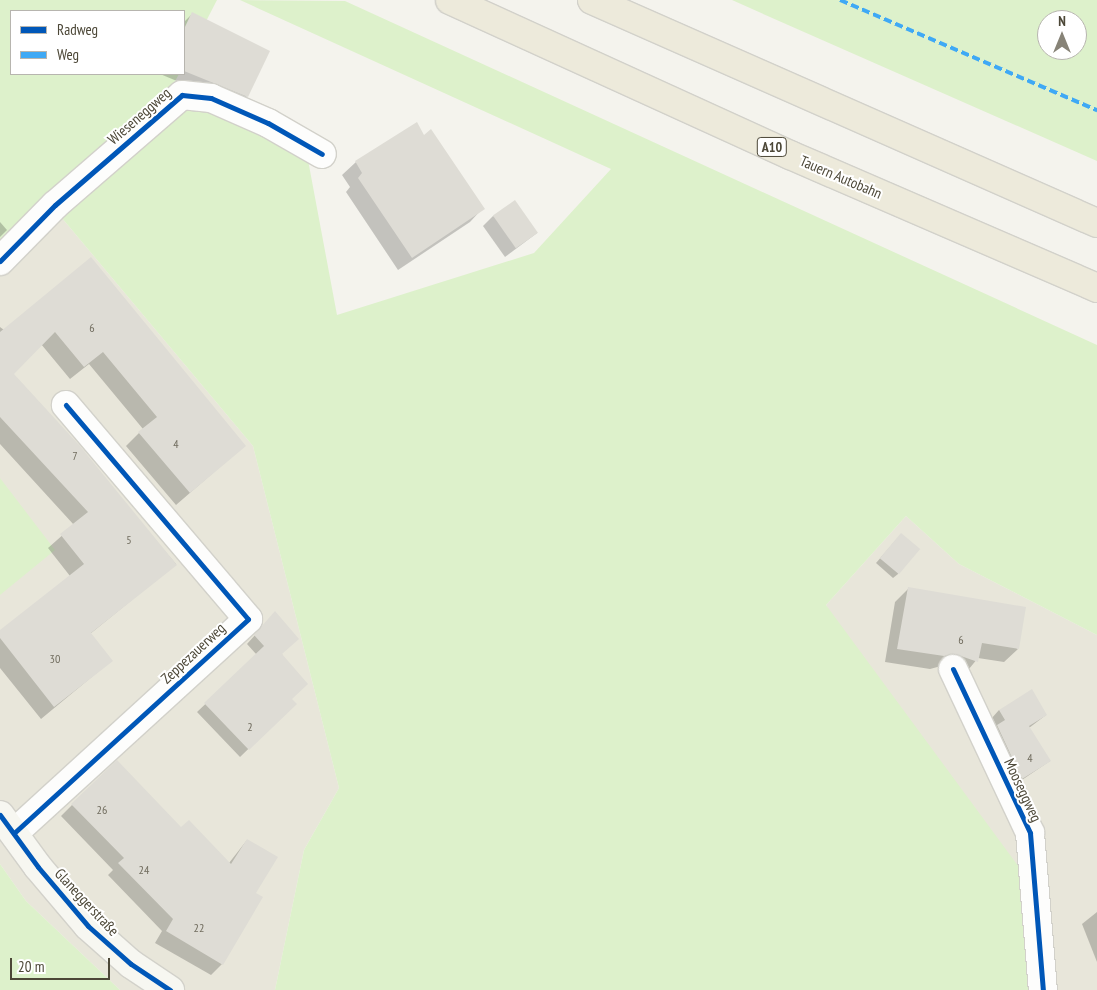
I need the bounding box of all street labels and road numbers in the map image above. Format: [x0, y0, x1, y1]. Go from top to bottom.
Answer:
street label: Wieseneggweg [104, 84, 174, 148]
road number: A10 [756, 136, 788, 158]
street label: Tauern Autobahn [797, 152, 885, 202]
street label: Zeppezauerweg [157, 619, 229, 687]
street label: Mooseggweg [1000, 755, 1046, 825]
street label: Glaneggerstraße [51, 865, 123, 939]

